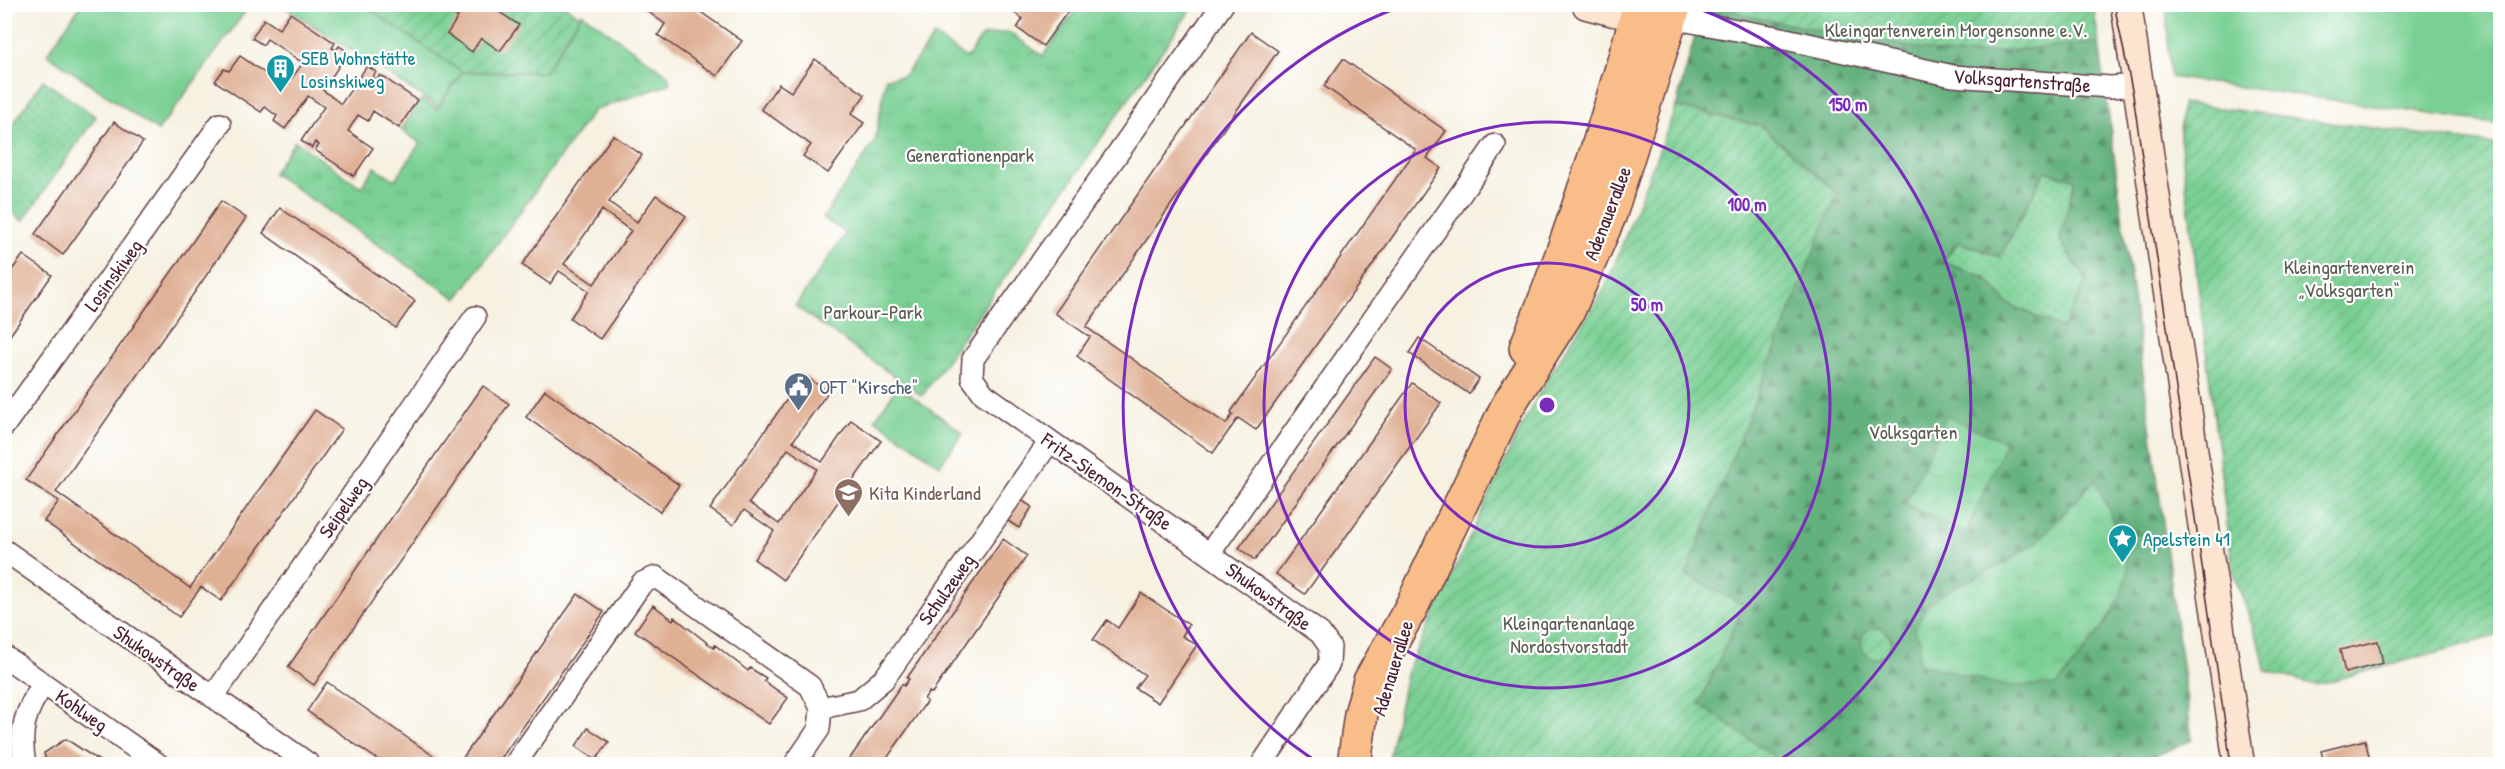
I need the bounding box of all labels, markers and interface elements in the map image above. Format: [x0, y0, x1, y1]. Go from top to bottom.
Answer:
park label: Kleingartenverein Morgensonne e.V. [1824, 16, 2088, 43]
place label: SEB Wohnstätte Losinskiweg [301, 44, 416, 94]
building icon: SEB Wohnstätte Losinskiweg [264, 52, 296, 94]
street label: Volksgartenstraße [1952, 62, 2092, 98]
text: 150 m [1829, 92, 1867, 117]
park label: Generationenpark [906, 141, 1034, 168]
street label: Adenauerallee [1577, 162, 1637, 264]
text: 100 m [1727, 192, 1767, 217]
street label: Losinskiweg [78, 233, 148, 317]
park label: Kleingartenverein „Volksgarten“ [2284, 253, 2414, 303]
text: 50 m [1631, 292, 1663, 317]
park label: Parkour-Park [824, 298, 922, 325]
public building icon: OFT "Kirsche" [782, 370, 814, 412]
place label: OFT "Kirsche" [819, 373, 918, 400]
centre of rings [1537, 395, 1557, 415]
park label: Volksgarten [1869, 418, 1957, 445]
street label: Fritz-Siemon-Straße [1035, 425, 1178, 536]
street label: Seipelweg [312, 471, 374, 543]
school or university icon: Kita Kinderland [832, 476, 864, 518]
place label: Kita Kinderland [869, 479, 981, 506]
place icon: Apelstein 41 [2106, 522, 2138, 564]
place label: Apelstein 41 [2143, 525, 2230, 552]
street label: Schulzeweg [912, 548, 980, 630]
street label: Shukowstraße [1221, 556, 1317, 636]
park label: Kleingartenanlage Nordostvorstadt [1503, 609, 1635, 659]
street label: Adenauerallee [1365, 617, 1419, 719]
street label: Shukowstraße [108, 618, 206, 698]
street label: Kohlweg [50, 682, 114, 738]

